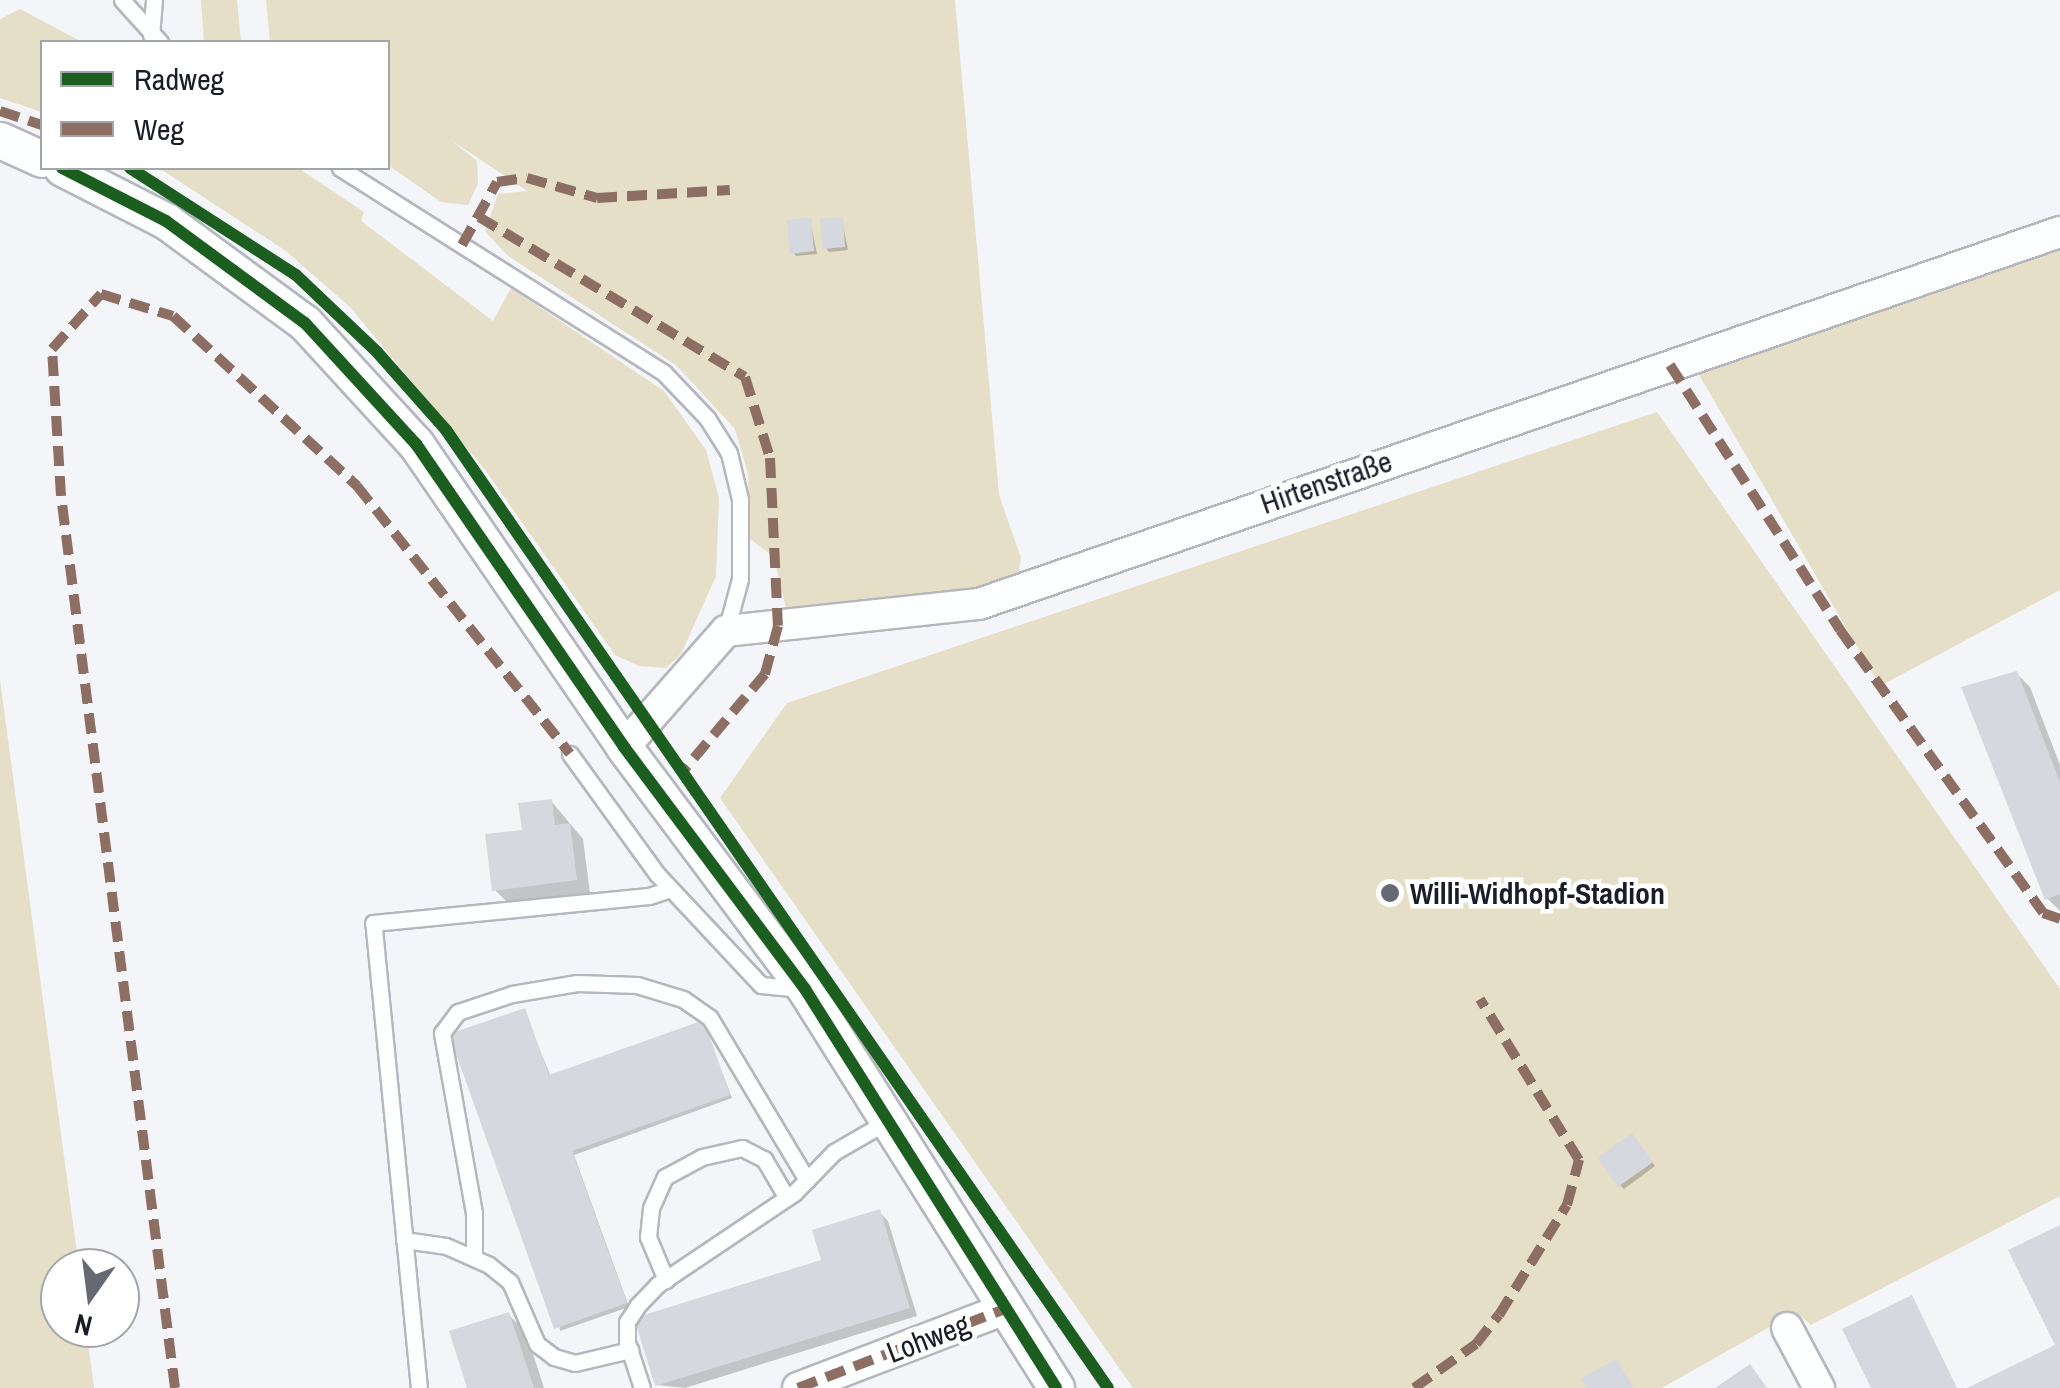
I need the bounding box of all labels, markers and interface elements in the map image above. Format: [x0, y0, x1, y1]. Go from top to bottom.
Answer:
legend [40, 40, 390, 170]
text: Radweg [134, 59, 224, 99]
text: Weg [134, 109, 184, 149]
street label: Hirtenstraße [1256, 443, 1396, 521]
place label: Willi-Widhopf-Stadion [1410, 875, 1665, 911]
marker: Willi-Widhopf-Stadion [1379, 882, 1401, 904]
north arrow [40, 1248, 140, 1348]
text: N [71, 1305, 96, 1346]
street label: Lohweg [881, 1306, 975, 1370]

